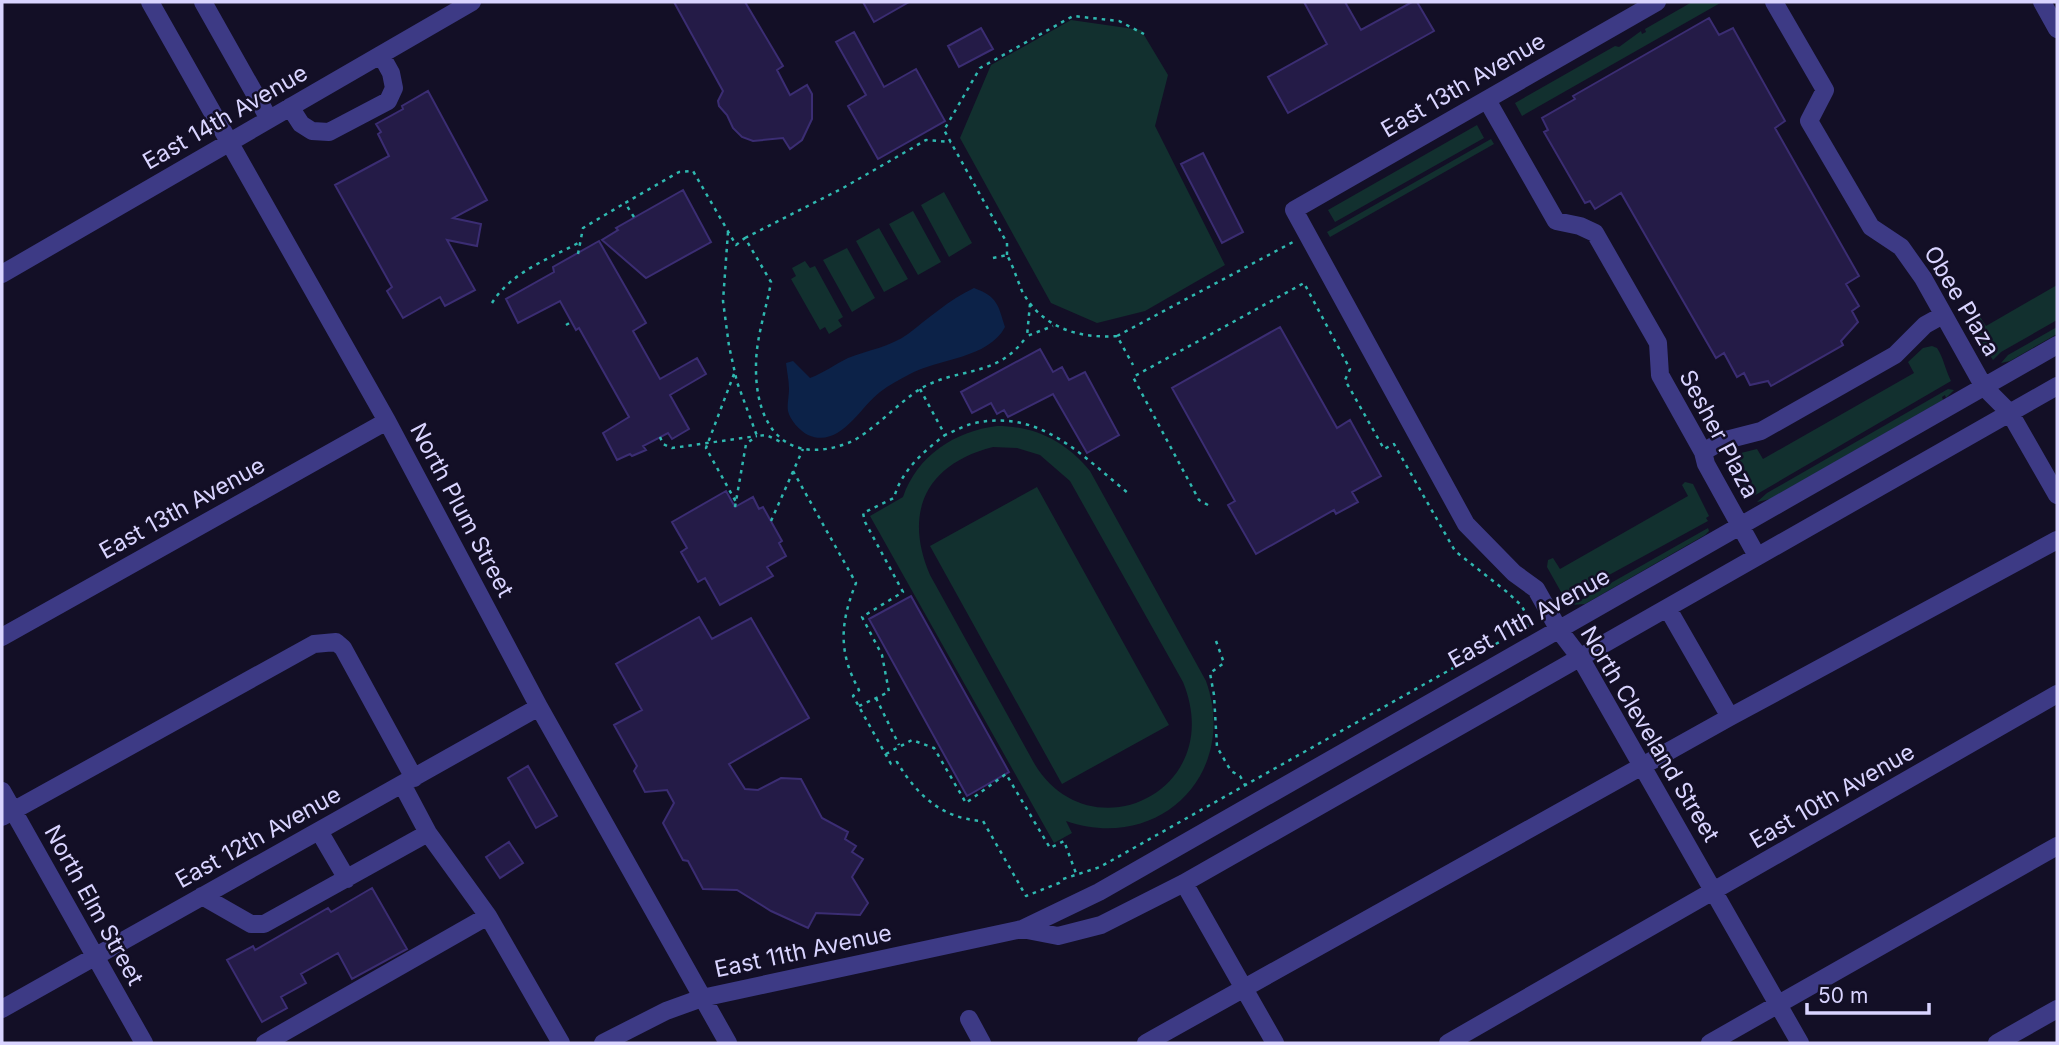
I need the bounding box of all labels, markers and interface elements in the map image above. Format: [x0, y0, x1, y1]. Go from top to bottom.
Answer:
street label: East 13th Avenue [1376, 27, 1550, 143]
street label: East 14th Avenue [138, 59, 312, 175]
street label: Obee Plaza [1918, 241, 2006, 361]
street label: Sesher Plaza [1673, 365, 1765, 503]
street label: North Plum Street [404, 418, 520, 602]
street label: East 13th Avenue [94, 451, 270, 565]
street label: East 11th Avenue [1443, 562, 1615, 674]
street label: North Cleveland Street [1575, 621, 1726, 847]
street label: East 10th Avenue [1745, 738, 1919, 854]
street label: East 12th Avenue [170, 780, 346, 894]
street label: North Elm Street [38, 820, 150, 990]
street label: East 11th Avenue [712, 919, 894, 983]
scale bar [1807, 972, 1930, 1016]
text: 50 m [1818, 983, 1868, 1008]

